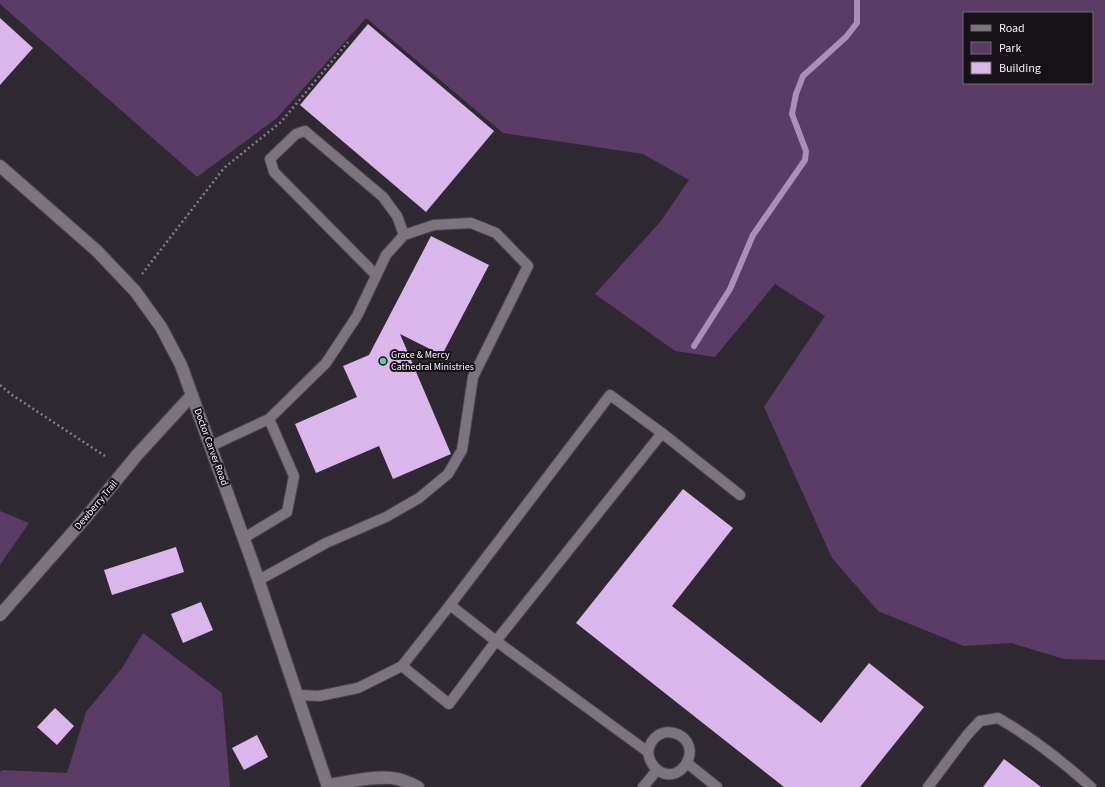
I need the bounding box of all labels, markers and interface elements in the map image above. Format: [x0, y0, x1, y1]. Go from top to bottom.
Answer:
legend [963, 12, 1093, 84]
text: Road [999, 20, 1025, 37]
text: Park [999, 40, 1021, 57]
text: Building [999, 60, 1041, 77]
place label: Grace & Mercy Cathedral Ministries [391, 348, 474, 374]
marker: Grace & Mercy Cathedral Ministries [378, 356, 388, 366]
street label: Doctor Carver Road [191, 406, 231, 488]
street label: Dewberry Trail [71, 477, 121, 533]

